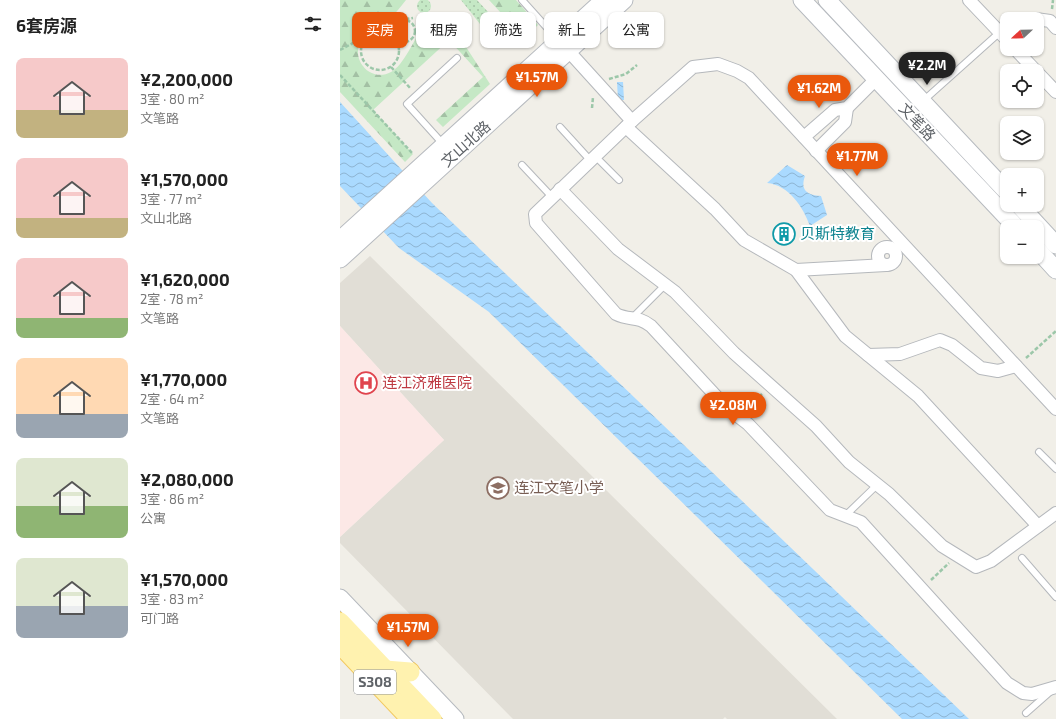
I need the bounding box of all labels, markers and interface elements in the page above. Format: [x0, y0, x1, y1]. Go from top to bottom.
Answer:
chip: 买房 [352, 12, 408, 48]
chip: 租房 [416, 12, 472, 48]
chip: 筛选 [480, 12, 536, 48]
chip: 新上 [544, 12, 600, 48]
chip: 公寓 [608, 12, 664, 48]
north arrow [1000, 12, 1044, 56]
map controls [1000, 12, 1044, 264]
icon: filters [302, 13, 324, 35]
text: 6套房源 [16, 15, 77, 35]
pin: ¥2.2M [899, 52, 955, 86]
text: ¥2.2M [908, 57, 946, 73]
pin: ¥1.57M [504, 64, 570, 98]
button: locate [1000, 64, 1044, 108]
text: ¥2,200,000 [140, 69, 233, 89]
text: ¥1.57M [515, 69, 559, 85]
icon: home [48, 74, 96, 122]
pin: ¥1.62M [786, 75, 852, 109]
text: ¥1.62M [797, 80, 841, 96]
text: 3室 · 80 m² [140, 91, 205, 107]
street label: 文笔路 [896, 99, 940, 144]
text: 文笔路 [140, 110, 179, 126]
street label: 文山北路 [437, 116, 494, 170]
button: layers [1000, 116, 1044, 160]
pin: ¥1.77M [824, 143, 890, 177]
text: ¥1.77M [836, 148, 878, 164]
button: + [1000, 168, 1044, 212]
text: ¥1,570,000 [140, 169, 228, 189]
icon: home [48, 174, 96, 222]
text: 3室 · 77 m² [140, 191, 202, 207]
text: 文山北路 [140, 210, 192, 226]
button: − [1000, 220, 1044, 264]
building icon: 贝斯特教育 [771, 221, 797, 247]
place label: 贝斯特教育 [800, 224, 875, 242]
text: ¥1,620,000 [140, 269, 230, 289]
icon: home [48, 274, 96, 322]
text: 2室 · 78 m² [140, 291, 203, 307]
text: 文笔路 [140, 310, 179, 326]
text: ¥1,770,000 [140, 369, 227, 389]
hospital icon: 连江济雅医院 [353, 370, 379, 396]
place label: 连江济雅医院 [382, 373, 472, 391]
icon: home [48, 374, 96, 422]
text: 2室 · 64 m² [140, 391, 204, 407]
pin: ¥2.08M [700, 392, 766, 426]
text: ¥2.08M [709, 397, 757, 413]
text: 文笔路 [140, 410, 179, 426]
text: ¥2,080,000 [140, 469, 234, 489]
icon: home [48, 474, 96, 522]
school or university icon: 连江文笔小学 [485, 475, 511, 501]
place label: 连江文笔小学 [514, 478, 604, 496]
text: 3室 · 86 m² [140, 491, 204, 507]
text: 公寓 [140, 510, 166, 526]
text: ¥1,570,000 [140, 569, 228, 589]
icon: home [48, 574, 96, 622]
text: 3室 · 83 m² [140, 591, 204, 607]
text: 可门路 [140, 610, 179, 626]
pin: ¥1.57M [375, 614, 441, 648]
text: ¥1.57M [386, 619, 430, 635]
road number: S308 [354, 670, 396, 694]

